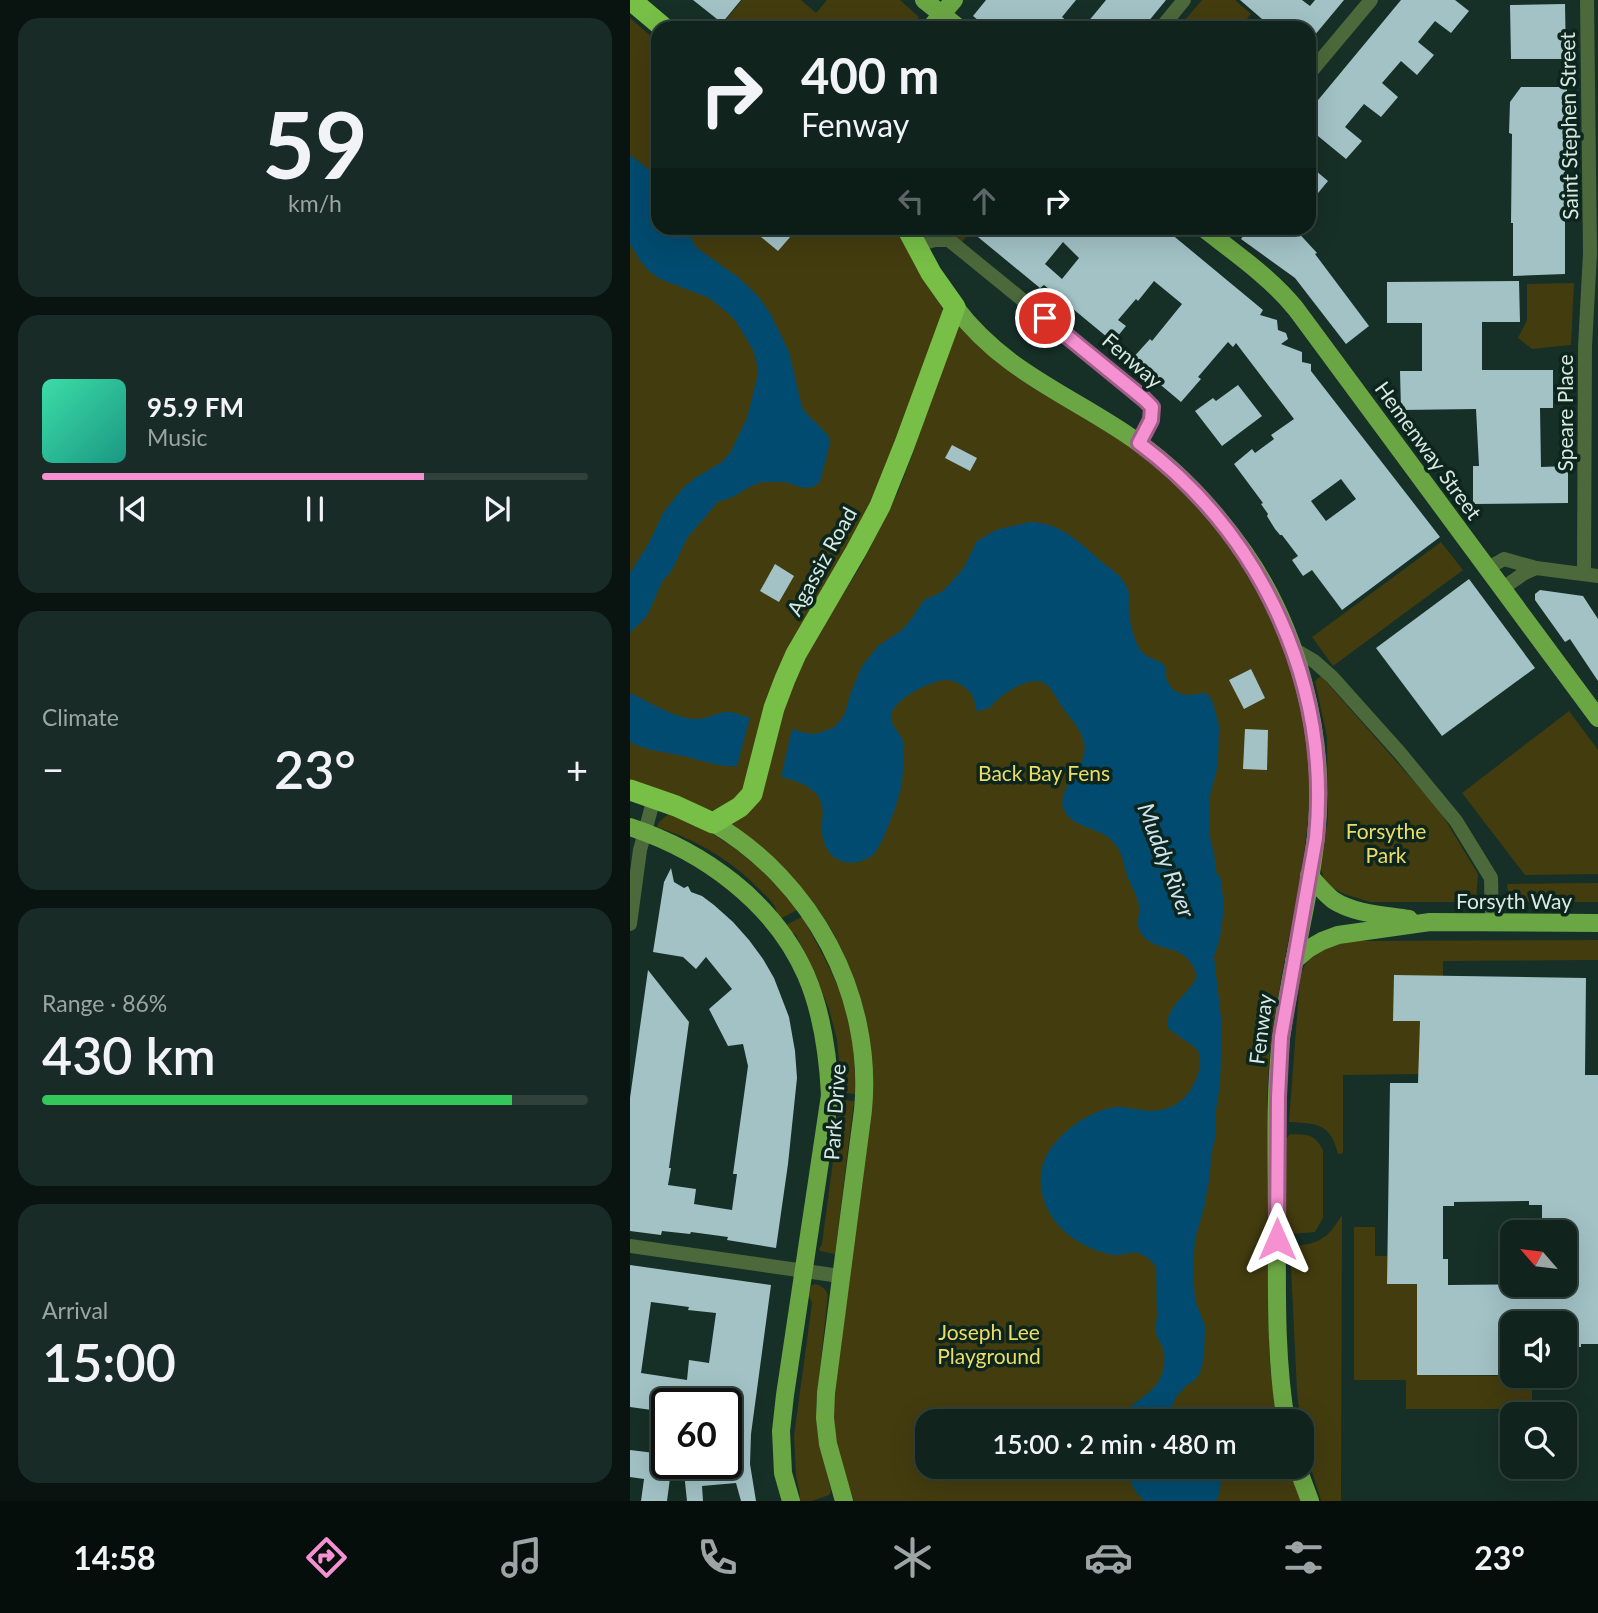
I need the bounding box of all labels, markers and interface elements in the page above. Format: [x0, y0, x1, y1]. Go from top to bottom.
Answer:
street label: Saint Stephen Street [1554, 32, 1582, 220]
text: 400 m [801, 46, 939, 104]
icon: right [686, 49, 777, 140]
text: 59 [262, 89, 368, 198]
text: Fenway [801, 105, 909, 144]
icon: left [892, 182, 930, 220]
icon: ahead [965, 182, 1003, 220]
icon: right [1038, 182, 1076, 220]
text: km/h [288, 189, 342, 217]
pin [1015, 288, 1075, 348]
icon: arrive [1026, 299, 1064, 337]
street label: Fenway [1098, 327, 1168, 393]
street label: Speare Place [1552, 354, 1577, 472]
street label: Hemenway Street [1371, 376, 1488, 524]
text: 95.9 FM [147, 391, 244, 423]
text: Music [147, 423, 207, 451]
icon: previous [114, 490, 152, 528]
icon: pause [296, 490, 334, 528]
icon: next [478, 490, 516, 528]
street label: Agassiz Road [781, 502, 861, 620]
text: Climate [42, 703, 119, 731]
text: 23° [274, 738, 356, 800]
text: − [42, 746, 64, 792]
text: + [566, 746, 588, 792]
park label: Back Bay Fens [978, 760, 1110, 785]
water label: Muddy River [1132, 799, 1202, 922]
park label: Forsythe Park [1346, 818, 1426, 867]
street label: Forsyth Way [1456, 888, 1572, 913]
text: Range · 86% [42, 989, 167, 1017]
street label: Fenway [1243, 992, 1277, 1066]
text: 430 km [42, 1024, 216, 1086]
street label: Park Drive [818, 1063, 850, 1161]
position arrow [1240, 1202, 1314, 1276]
north arrow [1500, 1220, 1577, 1297]
map controls [1500, 1220, 1577, 1479]
text: Arrival [42, 1296, 108, 1324]
button: sound [1500, 1311, 1577, 1388]
park label: Joseph Lee Playground [937, 1319, 1041, 1368]
text: 15:00 [42, 1331, 176, 1393]
speed limit sign: 60 [651, 1388, 742, 1479]
button: search [1500, 1402, 1577, 1479]
text: 15:00 · 2 min · 480 m [992, 1428, 1237, 1460]
icon: directions [302, 1533, 351, 1582]
icon: music [497, 1533, 546, 1582]
icon: phone [693, 1533, 742, 1582]
icon: climate [888, 1533, 937, 1582]
icon: car [1084, 1533, 1133, 1582]
icon: filters [1279, 1533, 1328, 1582]
text: 14:58 [73, 1538, 156, 1577]
text: 23° [1474, 1538, 1525, 1577]

